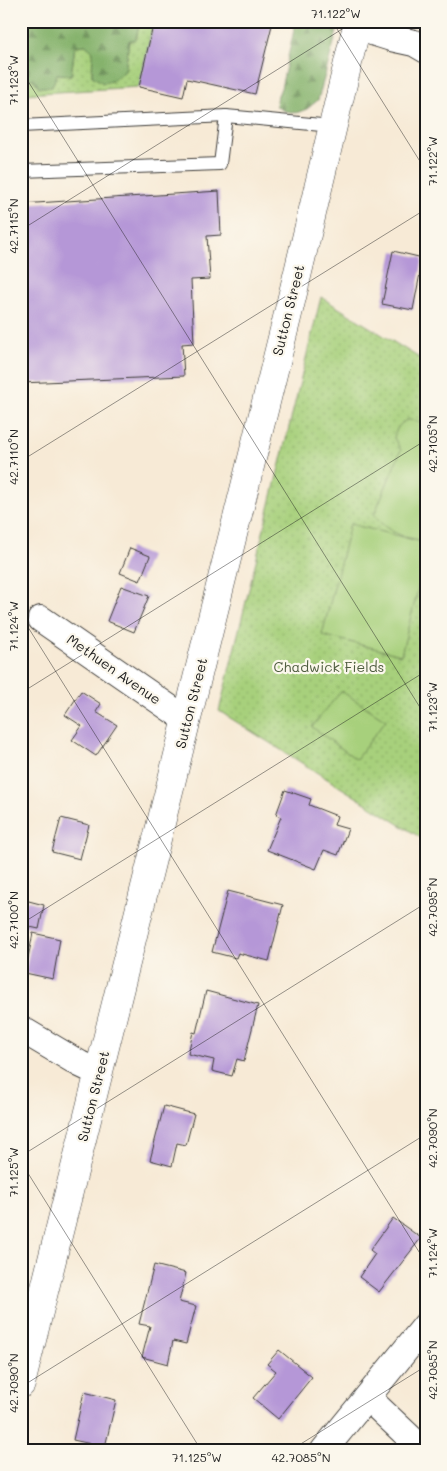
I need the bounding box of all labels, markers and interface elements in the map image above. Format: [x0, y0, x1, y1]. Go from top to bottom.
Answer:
text: 71.122°W [311, 5, 361, 21]
text: 71.123°W [5, 55, 21, 105]
text: 71.122°W [424, 136, 440, 186]
text: 42.7115°N [5, 198, 21, 254]
street label: Sutton Street [268, 263, 308, 357]
text: 42.7105°N [424, 415, 440, 473]
text: 42.7110°N [5, 429, 21, 485]
text: 71.124°W [5, 601, 21, 651]
street label: Methuen Avenue [63, 629, 165, 709]
street label: Sutton Street [171, 656, 211, 750]
park label: Chadwick Fields [274, 657, 384, 676]
text: 71.123°W [424, 682, 440, 732]
text: 42.7095°N [424, 878, 440, 936]
text: 42.7100°N [5, 891, 21, 949]
street label: Sutton Street [73, 1049, 113, 1143]
text: 42.7090°N [424, 1108, 440, 1168]
text: 71.125°W [5, 1147, 21, 1197]
text: 71.124°W [424, 1228, 440, 1278]
text: 42.7085°N [424, 1340, 440, 1400]
text: 42.7090°N [5, 1353, 21, 1413]
text: 71.125°W [172, 1449, 222, 1465]
text: 42.7085°N [271, 1449, 331, 1465]

